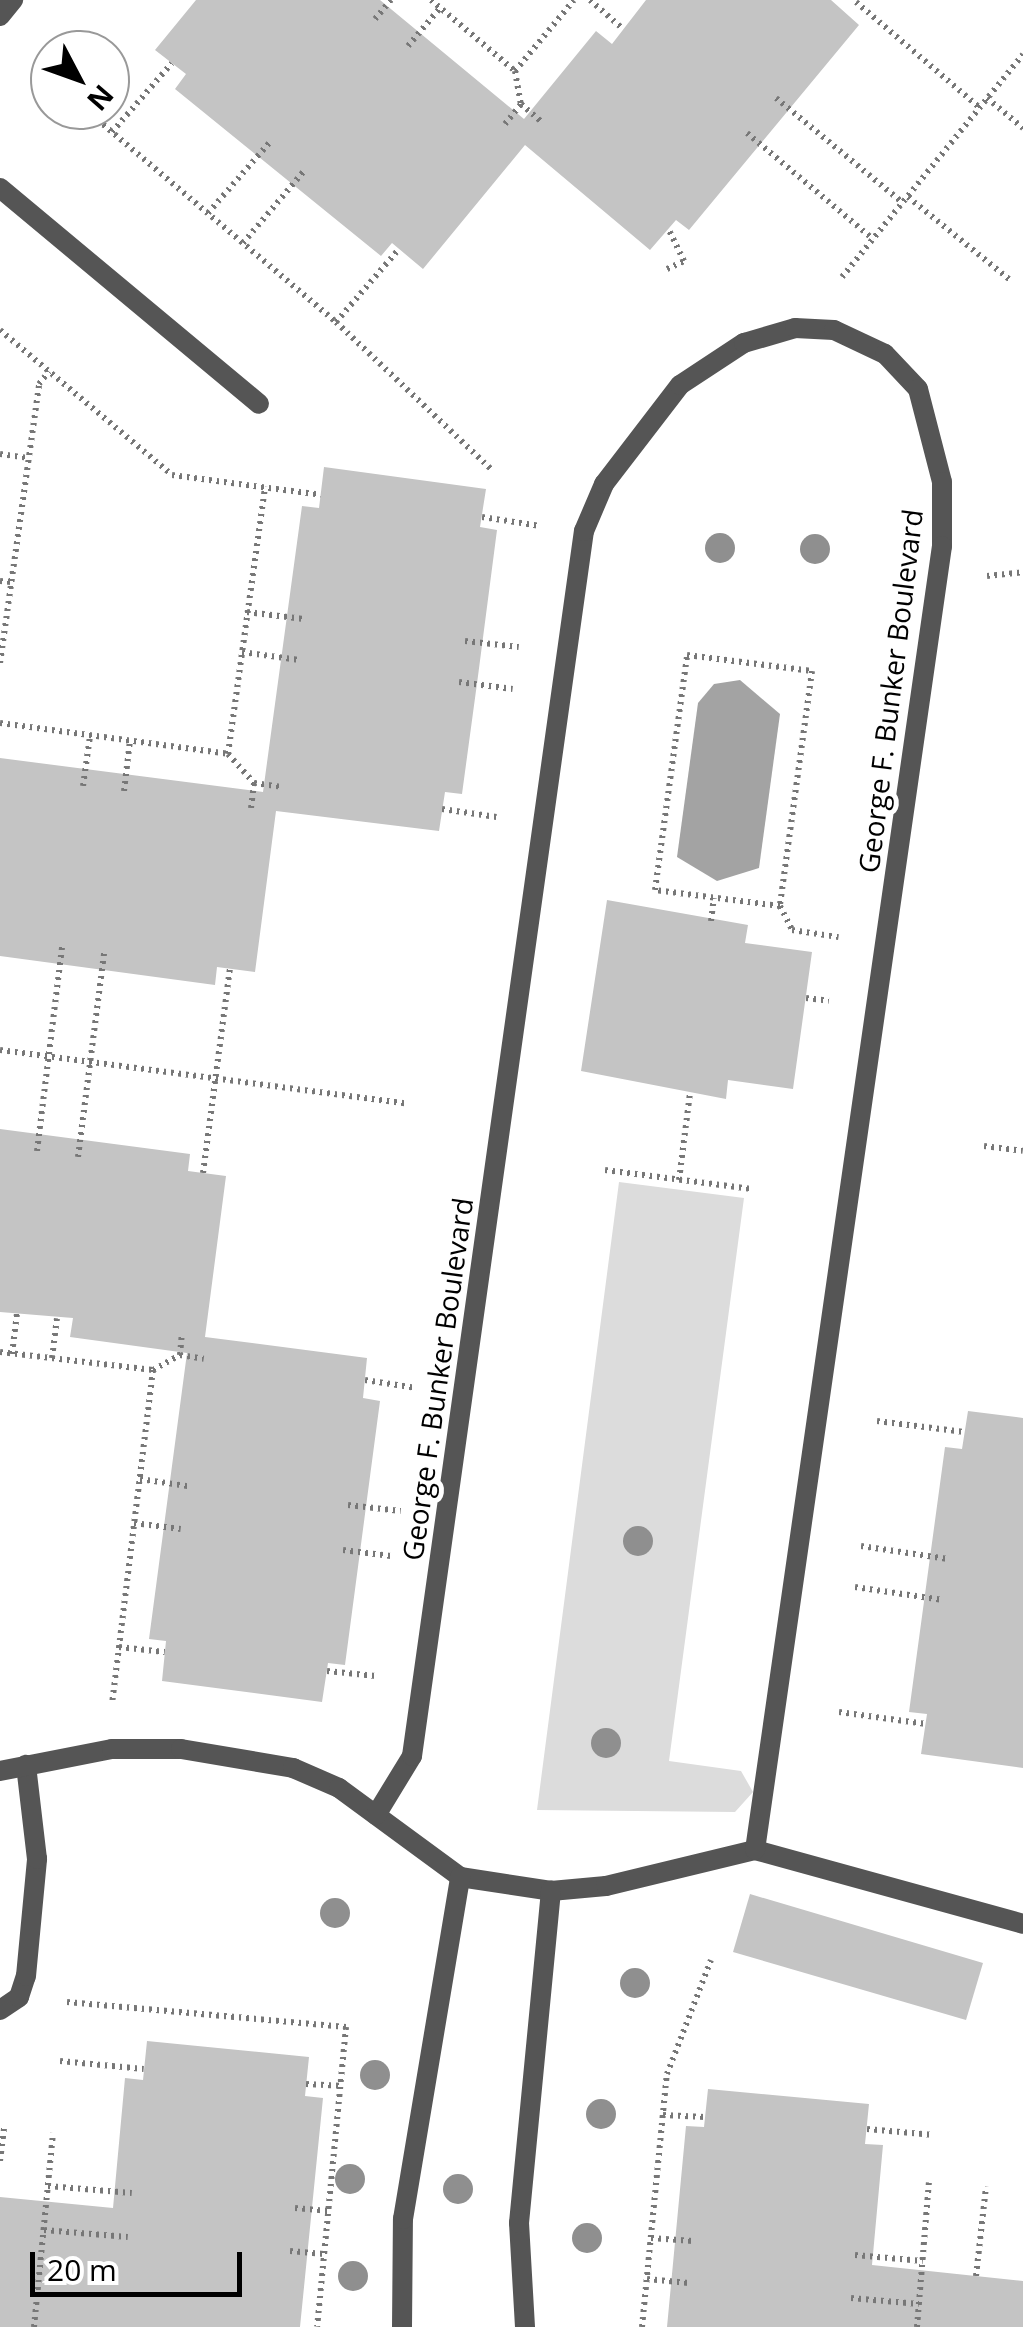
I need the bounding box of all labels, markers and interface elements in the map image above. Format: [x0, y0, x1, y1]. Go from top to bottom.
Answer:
north arrow [30, 30, 130, 130]
text: N [79, 77, 123, 119]
street label: George F. Bunker Boulevard [851, 507, 929, 875]
street label: George F. Bunker Boulevard [395, 1195, 479, 1563]
scale bar [35, 2232, 248, 2294]
text: 20 m [47, 2249, 117, 2290]

